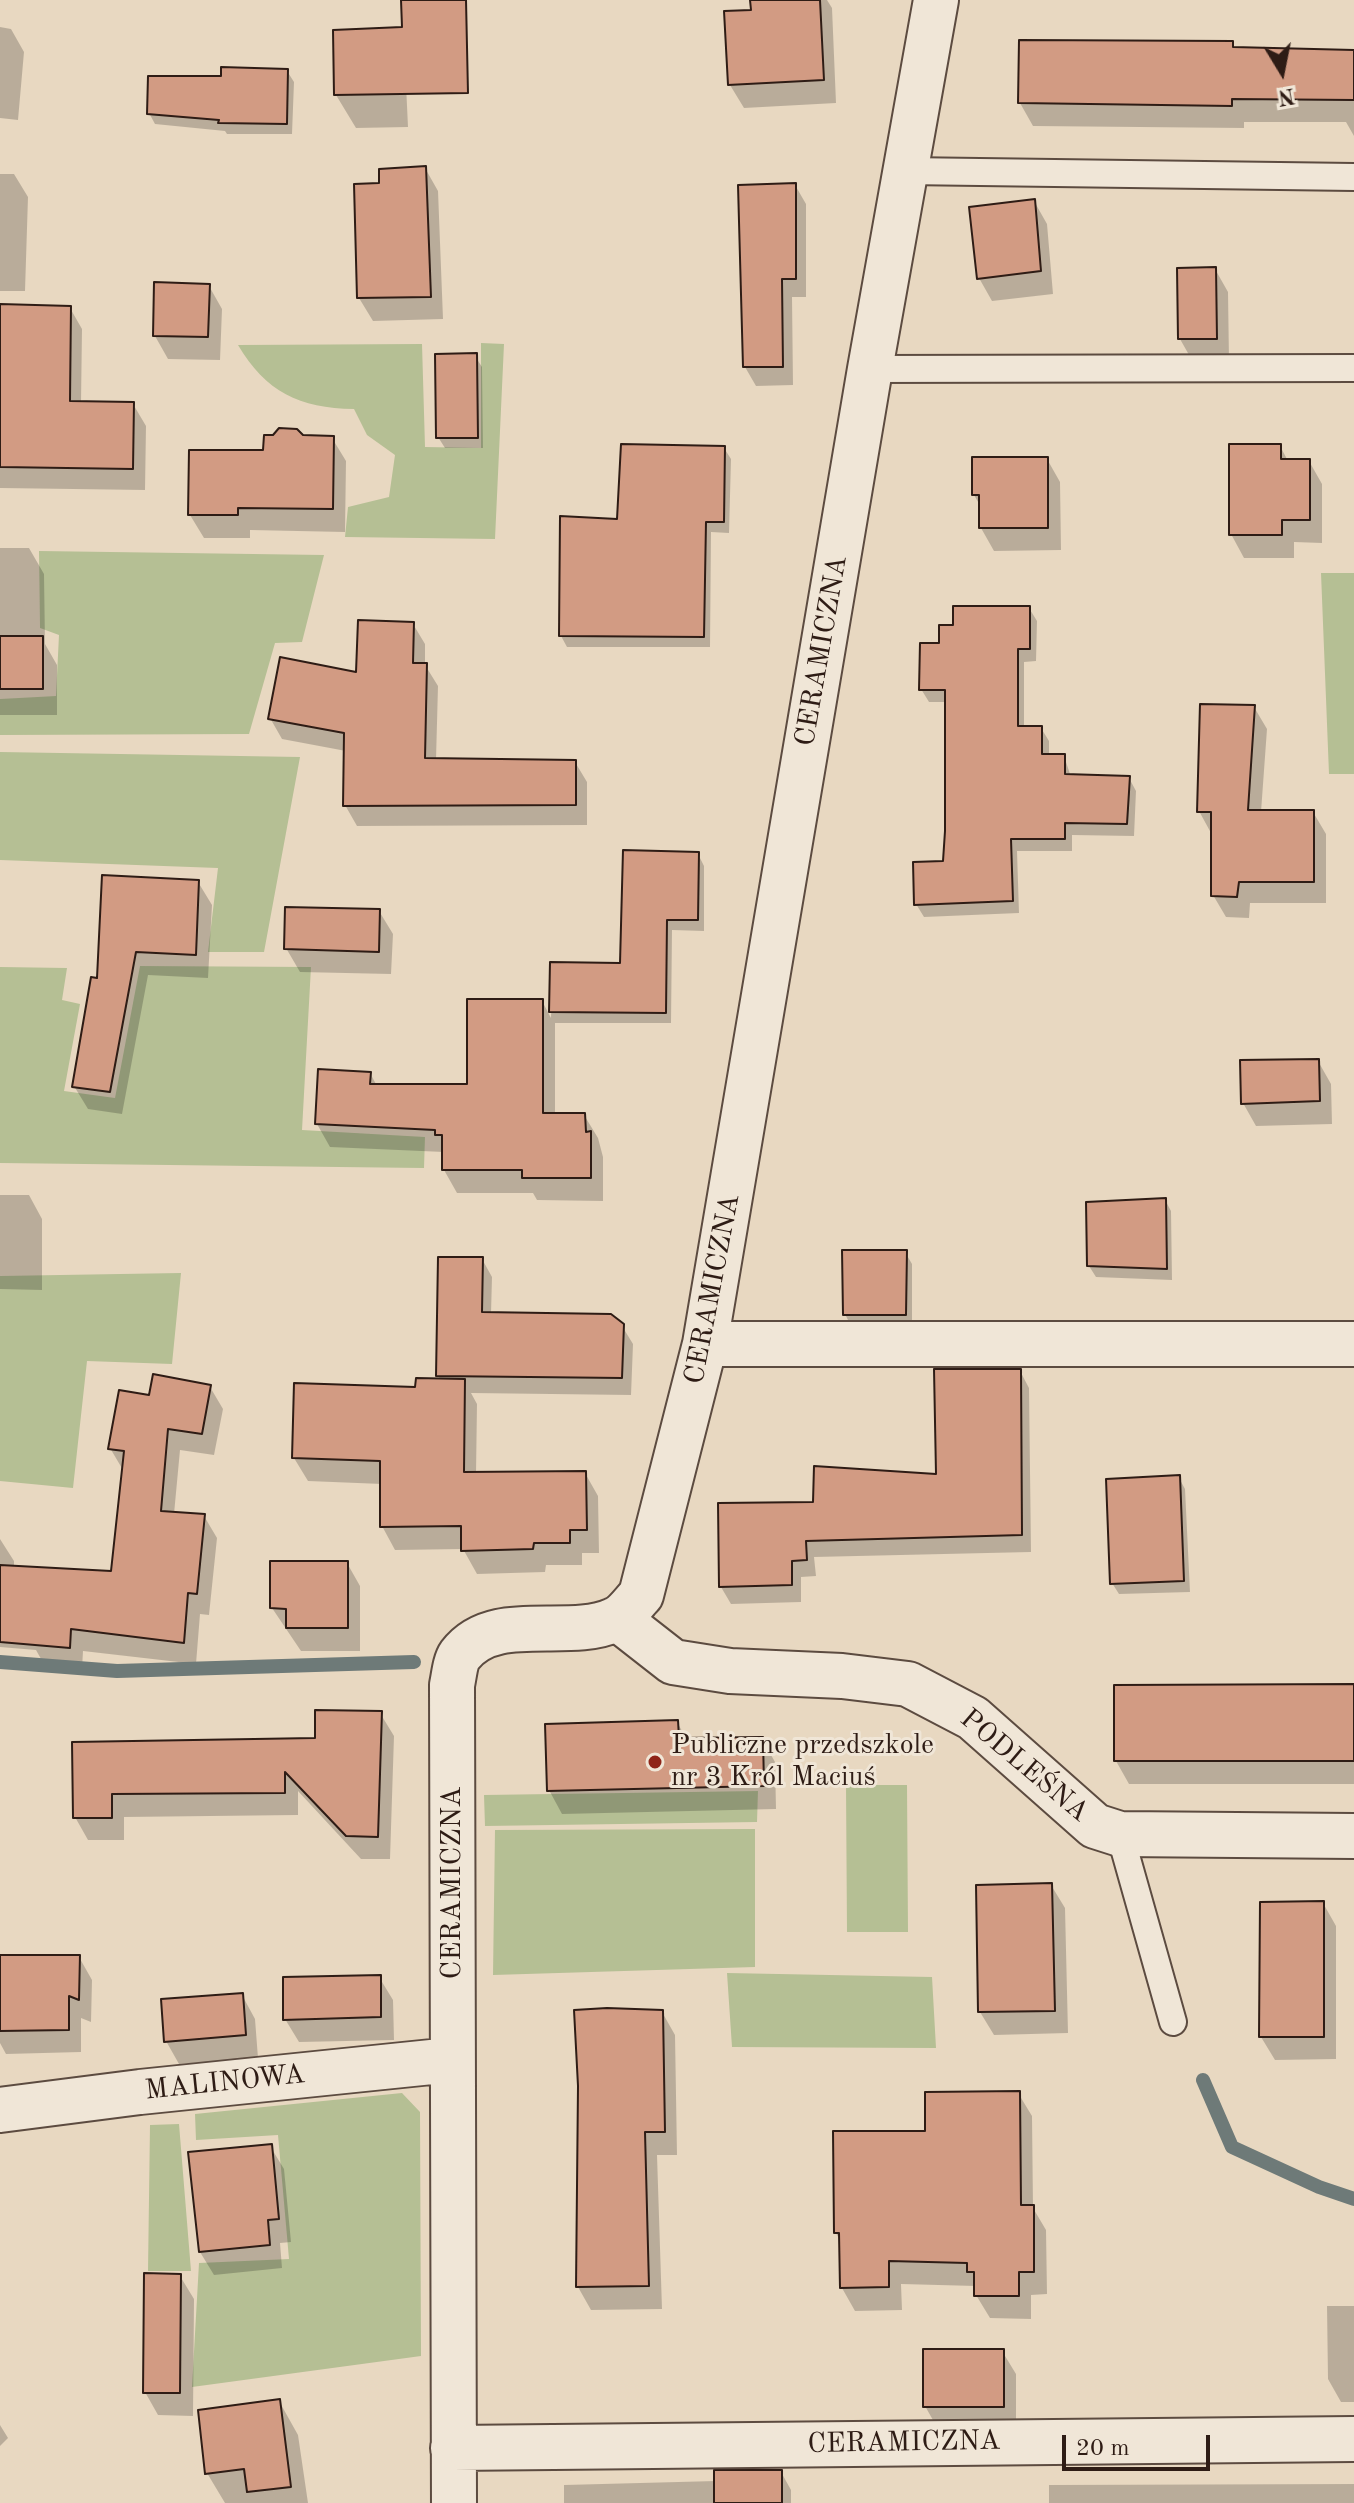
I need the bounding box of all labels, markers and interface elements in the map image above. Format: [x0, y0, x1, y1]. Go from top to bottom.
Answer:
north arrow [1242, 32, 1322, 112]
text: N [1276, 83, 1296, 108]
street label: CERAMICZNA [789, 553, 855, 749]
street label: CERAMICZNA [678, 1191, 748, 1387]
street label: PODLEŚNA [953, 1702, 1095, 1830]
place label: Publiczne przedszkole nr 3 Król Maciuś [671, 1729, 934, 1795]
marker: Publiczne przedszkole nr 3 Król Maciuś [646, 1753, 664, 1771]
street label: CERAMICZNA [436, 1786, 470, 1980]
street label: MALINOWA [143, 2058, 307, 2108]
scale bar [1066, 2419, 1214, 2469]
street label: CERAMICZNA [807, 2425, 1001, 2461]
text: 20 m [1076, 2437, 1130, 2461]

